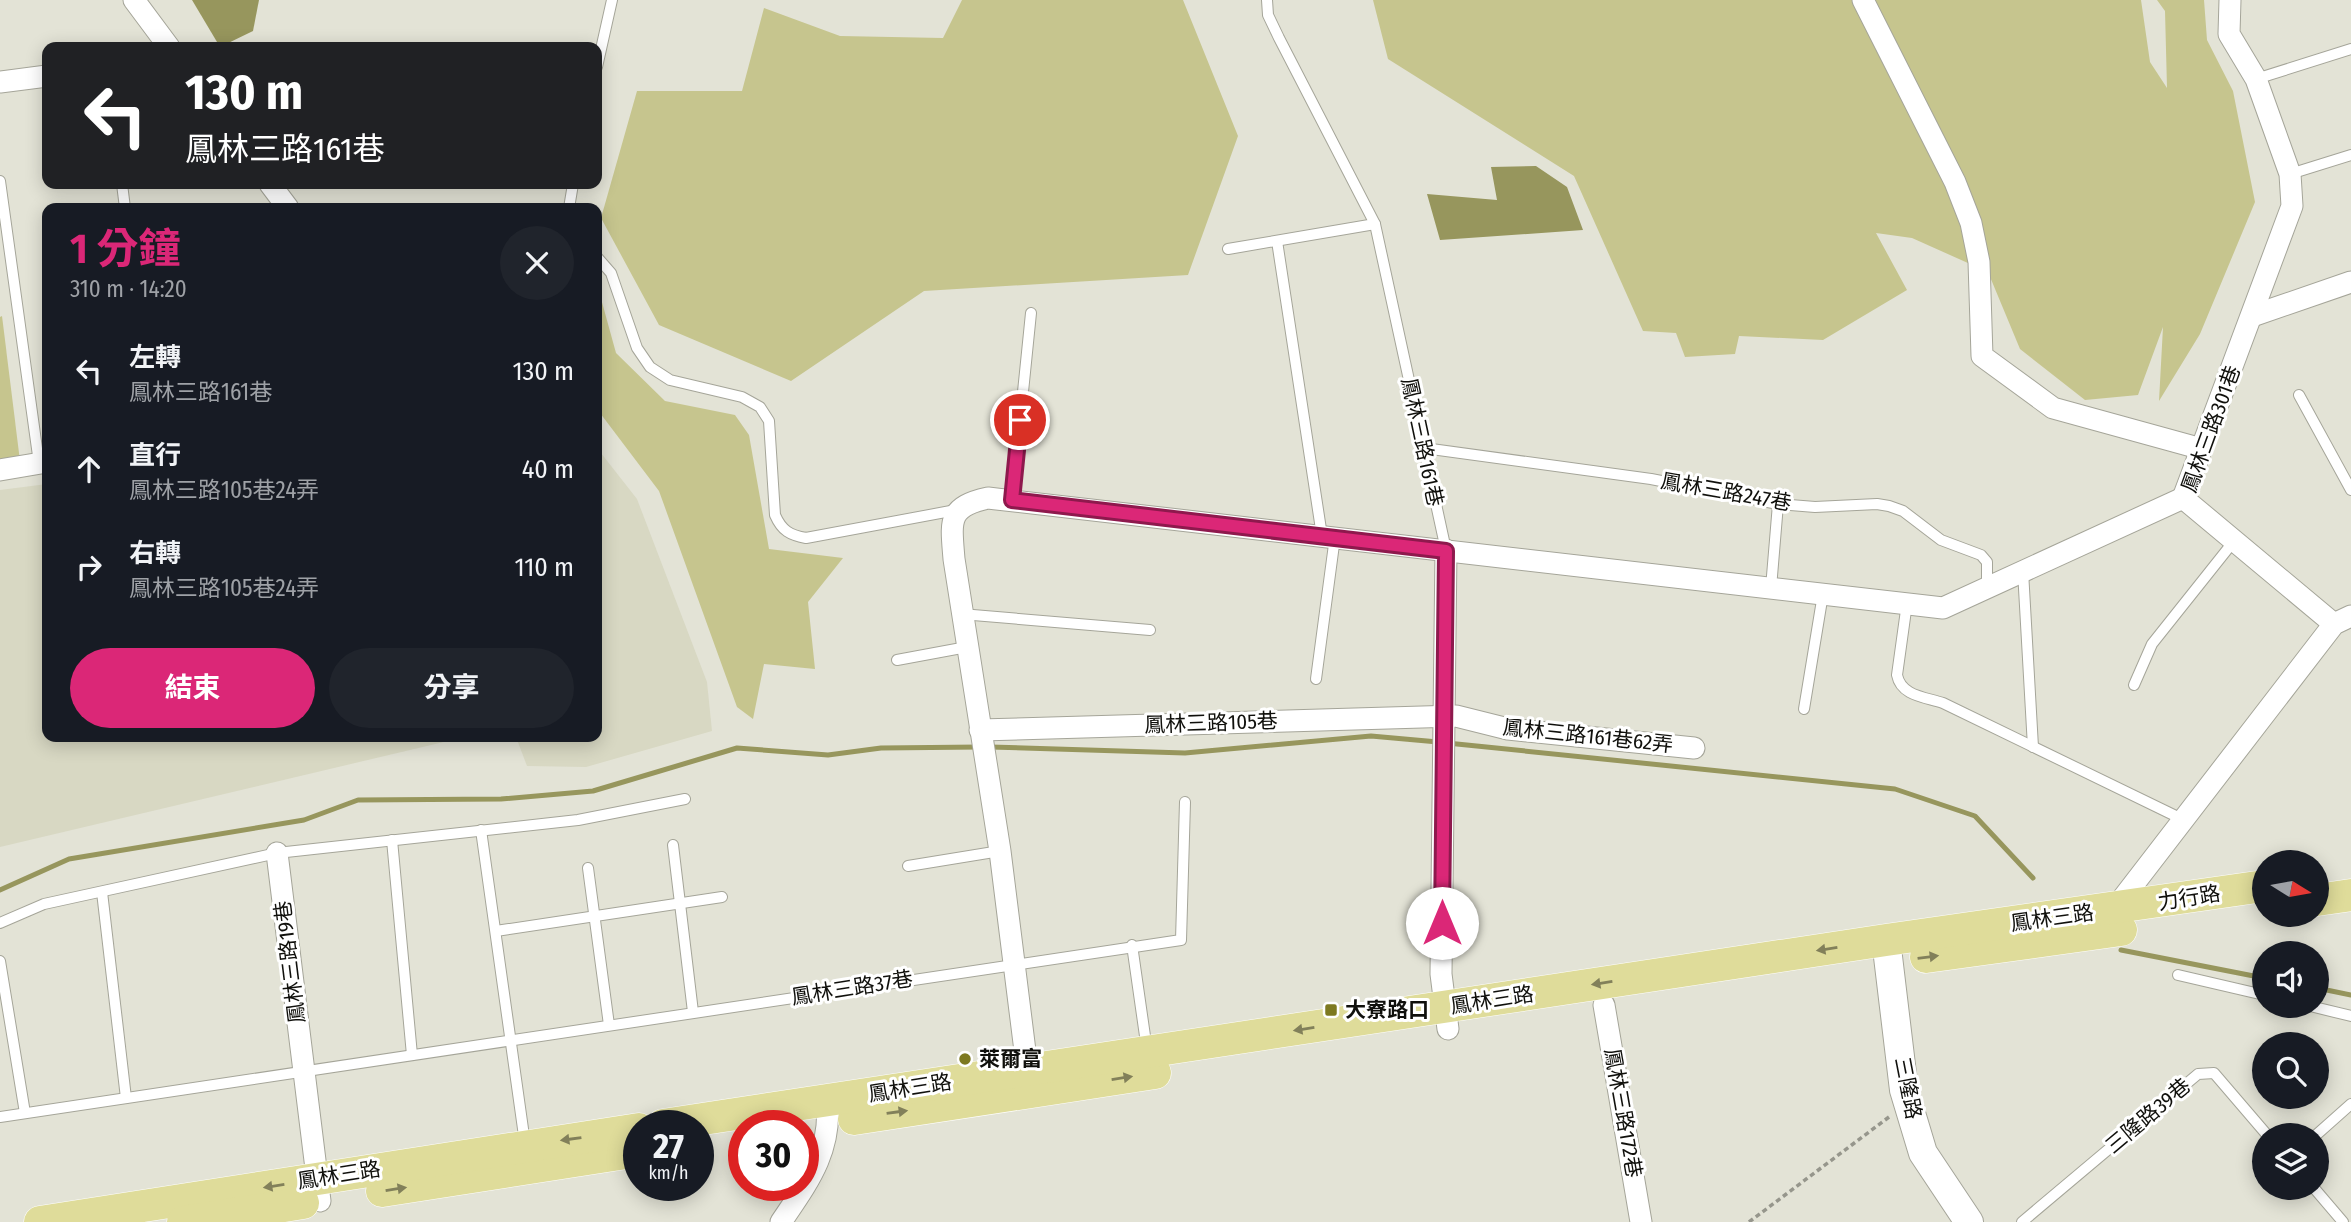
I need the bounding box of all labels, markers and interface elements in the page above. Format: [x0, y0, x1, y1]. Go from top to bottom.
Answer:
text: 130 m [185, 63, 303, 122]
icon: left [70, 70, 161, 161]
text: 鳳林三路161巷 [185, 130, 384, 168]
text: 1 分鐘 [70, 224, 181, 274]
button: close [500, 226, 574, 300]
text: 310 m · 14:20 [70, 275, 187, 303]
text: 左轉 [129, 342, 181, 373]
icon: left [70, 352, 108, 390]
text: 130 m [512, 356, 574, 387]
street label: 鳳林三路301巷 [2176, 362, 2246, 496]
street label: 鳳林三路161巷 [1396, 375, 1448, 509]
text: 鳳林三路161巷 [129, 378, 272, 406]
pin [990, 390, 1050, 450]
icon: arrive [1001, 401, 1039, 439]
text: 直行 [129, 440, 181, 471]
icon: ahead [70, 450, 108, 488]
text: 40 m [522, 454, 574, 485]
street label: 鳳林三路247巷 [1659, 468, 1793, 516]
text: 鳳林三路105巷24弄 [129, 476, 319, 504]
text: 右轉 [129, 538, 181, 569]
icon: right [70, 548, 108, 586]
text: 110 m [514, 552, 574, 583]
text: 鳳林三路105巷24弄 [129, 574, 319, 602]
button: 結束 [70, 648, 315, 728]
button: 分享 [329, 648, 574, 728]
street label: 鳳林三路105巷 [1144, 708, 1278, 738]
street label: 鳳林三路161巷62弄 [1501, 714, 1675, 758]
north arrow [2252, 850, 2329, 928]
map controls [2252, 850, 2329, 1200]
street label: 力行路 [2156, 880, 2222, 916]
position arrow [1405, 886, 1479, 960]
street label: 鳳林三路19巷 [270, 899, 310, 1025]
street label: 鳳林三路 [2009, 899, 2095, 937]
button: sound [2252, 941, 2329, 1018]
one-way arrow [1816, 944, 1838, 955]
one-way arrow [1917, 951, 1939, 962]
street label: 鳳林三路37巷 [789, 966, 915, 1010]
one-way arrow [1591, 978, 1613, 989]
street label: 鳳林三路 [1448, 981, 1536, 1019]
place label: 大寮路口 [1345, 997, 1429, 1023]
marker: 大寮路口 [1323, 1002, 1339, 1018]
one-way arrow [1293, 1024, 1315, 1035]
button: search [2252, 1032, 2329, 1109]
place label: 萊爾富 [979, 1046, 1042, 1072]
street label: 鳳林三路172巷 [1599, 1046, 1647, 1180]
marker: 萊爾富 [957, 1051, 973, 1067]
street label: 三隆路 [1889, 1055, 1927, 1121]
street label: 鳳林三路 [866, 1069, 954, 1107]
one-way arrow [1111, 1072, 1133, 1083]
street label: 三隆路39巷 [2100, 1073, 2196, 1159]
one-way arrow [886, 1106, 908, 1117]
speed limit sign: 30 [728, 1110, 819, 1201]
button: layers [2252, 1123, 2329, 1200]
text: 27 [653, 1125, 684, 1167]
one-way arrow [560, 1134, 582, 1145]
street label: 鳳林三路 [295, 1156, 383, 1194]
text: km/h [648, 1162, 689, 1184]
one-way arrow [263, 1180, 285, 1191]
one-way arrow [385, 1183, 407, 1194]

